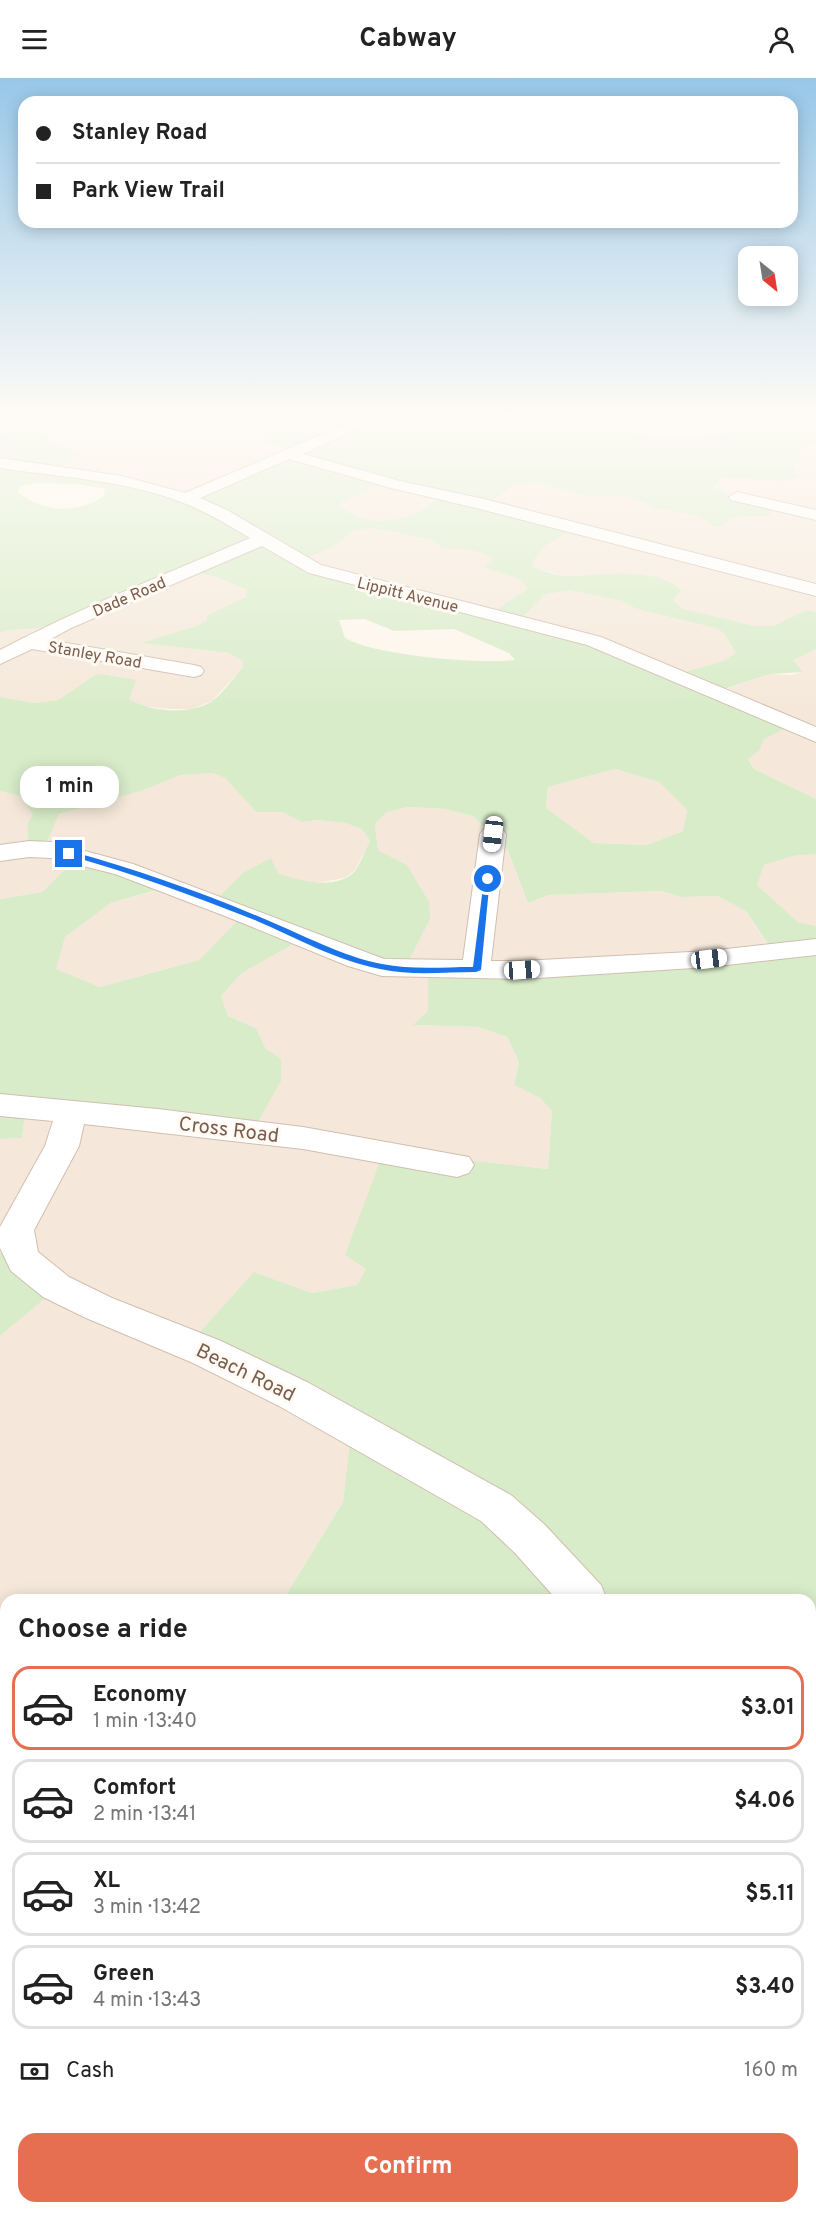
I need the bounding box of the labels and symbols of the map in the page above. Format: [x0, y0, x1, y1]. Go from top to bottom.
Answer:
north arrow [738, 246, 798, 306]
street label: Dade Road [90, 573, 169, 622]
street label: Lippitt Avenue [355, 574, 460, 618]
street label: Stanley Road [46, 638, 143, 674]
callout: 1 min [20, 767, 118, 809]
car [482, 815, 504, 853]
route end [55, 840, 82, 867]
route start [474, 865, 501, 892]
car [690, 948, 728, 970]
car [503, 960, 541, 980]
street label: Cross Road [177, 1112, 280, 1150]
street label: Beach Road [191, 1339, 299, 1409]

